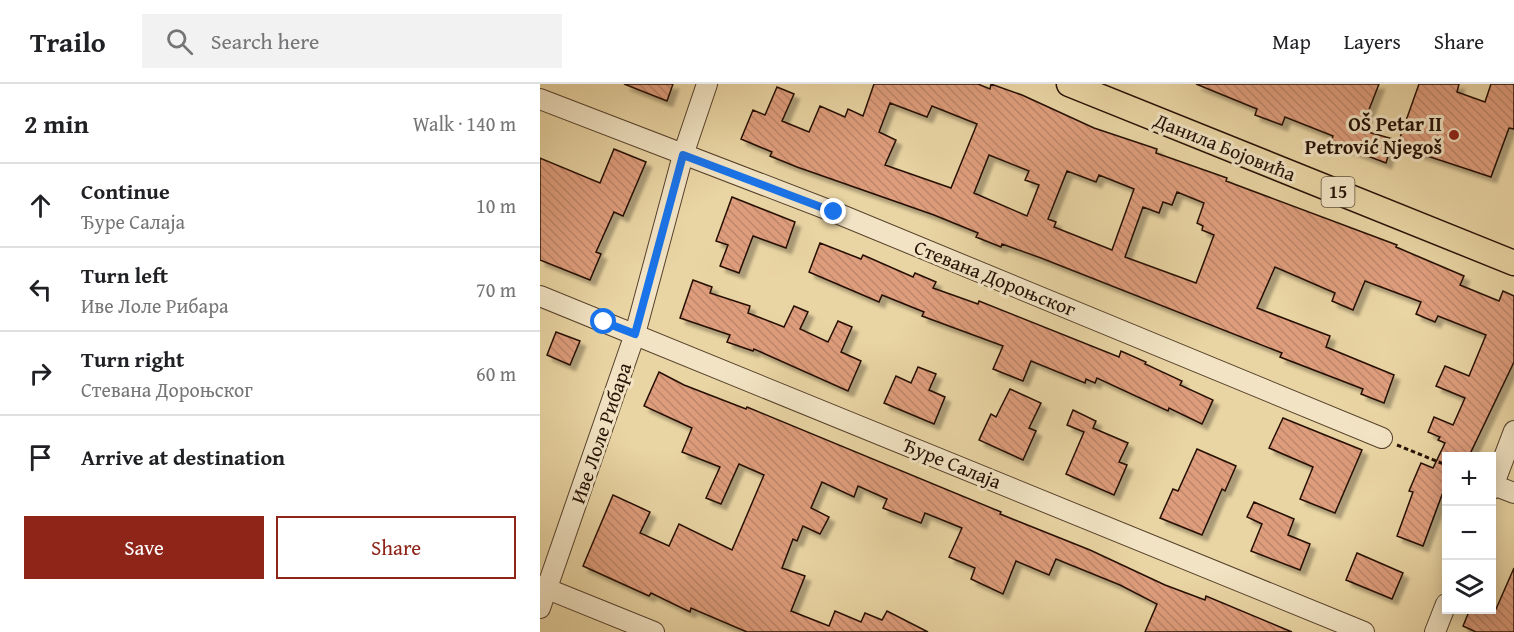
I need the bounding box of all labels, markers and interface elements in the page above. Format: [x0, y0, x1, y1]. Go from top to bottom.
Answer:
search box [142, 14, 562, 68]
text: Trailo [30, 21, 106, 62]
icon: search [163, 25, 196, 58]
text: Search here [211, 25, 319, 57]
text: Map [1272, 26, 1311, 57]
text: Layers [1344, 26, 1401, 57]
text: Share [1434, 26, 1484, 57]
text: 2 min [24, 104, 89, 143]
street label: Данила Бојовића [1149, 105, 1301, 188]
text: Walk · 140 m [413, 109, 516, 138]
place label: OŠ Petar II Petrović Njegoš [1305, 109, 1442, 161]
marker: OŠ Petar II Petrović Njegoš [1447, 128, 1461, 142]
text: Continue [81, 175, 170, 207]
road number: 15 [1322, 177, 1354, 207]
icon: ahead [24, 189, 57, 222]
text: 10 m [476, 191, 516, 220]
route end [820, 198, 846, 224]
text: Ђуре Салаја [81, 207, 185, 236]
street label: Стевана Дороњског [910, 232, 1081, 323]
text: Turn left [81, 259, 168, 291]
icon: left [24, 273, 57, 306]
text: 70 m [476, 275, 516, 304]
text: Иве Лоле Рибара [81, 291, 228, 320]
route start [590, 308, 616, 334]
text: Turn right [81, 343, 184, 375]
icon: right [24, 357, 57, 390]
street label: Иве Лоле Рибара [563, 358, 638, 507]
text: 60 m [476, 359, 516, 388]
text: Стевана Дороњског [81, 375, 253, 404]
street label: Ђуре Салаја [898, 430, 1006, 496]
icon: arrive [24, 441, 57, 474]
text: Arrive at destination [81, 441, 285, 473]
map controls [1442, 452, 1496, 614]
button: + [1442, 452, 1496, 506]
button: − [1442, 506, 1496, 560]
button: Save [24, 516, 264, 579]
button: Share [276, 516, 516, 579]
button: layers [1442, 560, 1496, 614]

